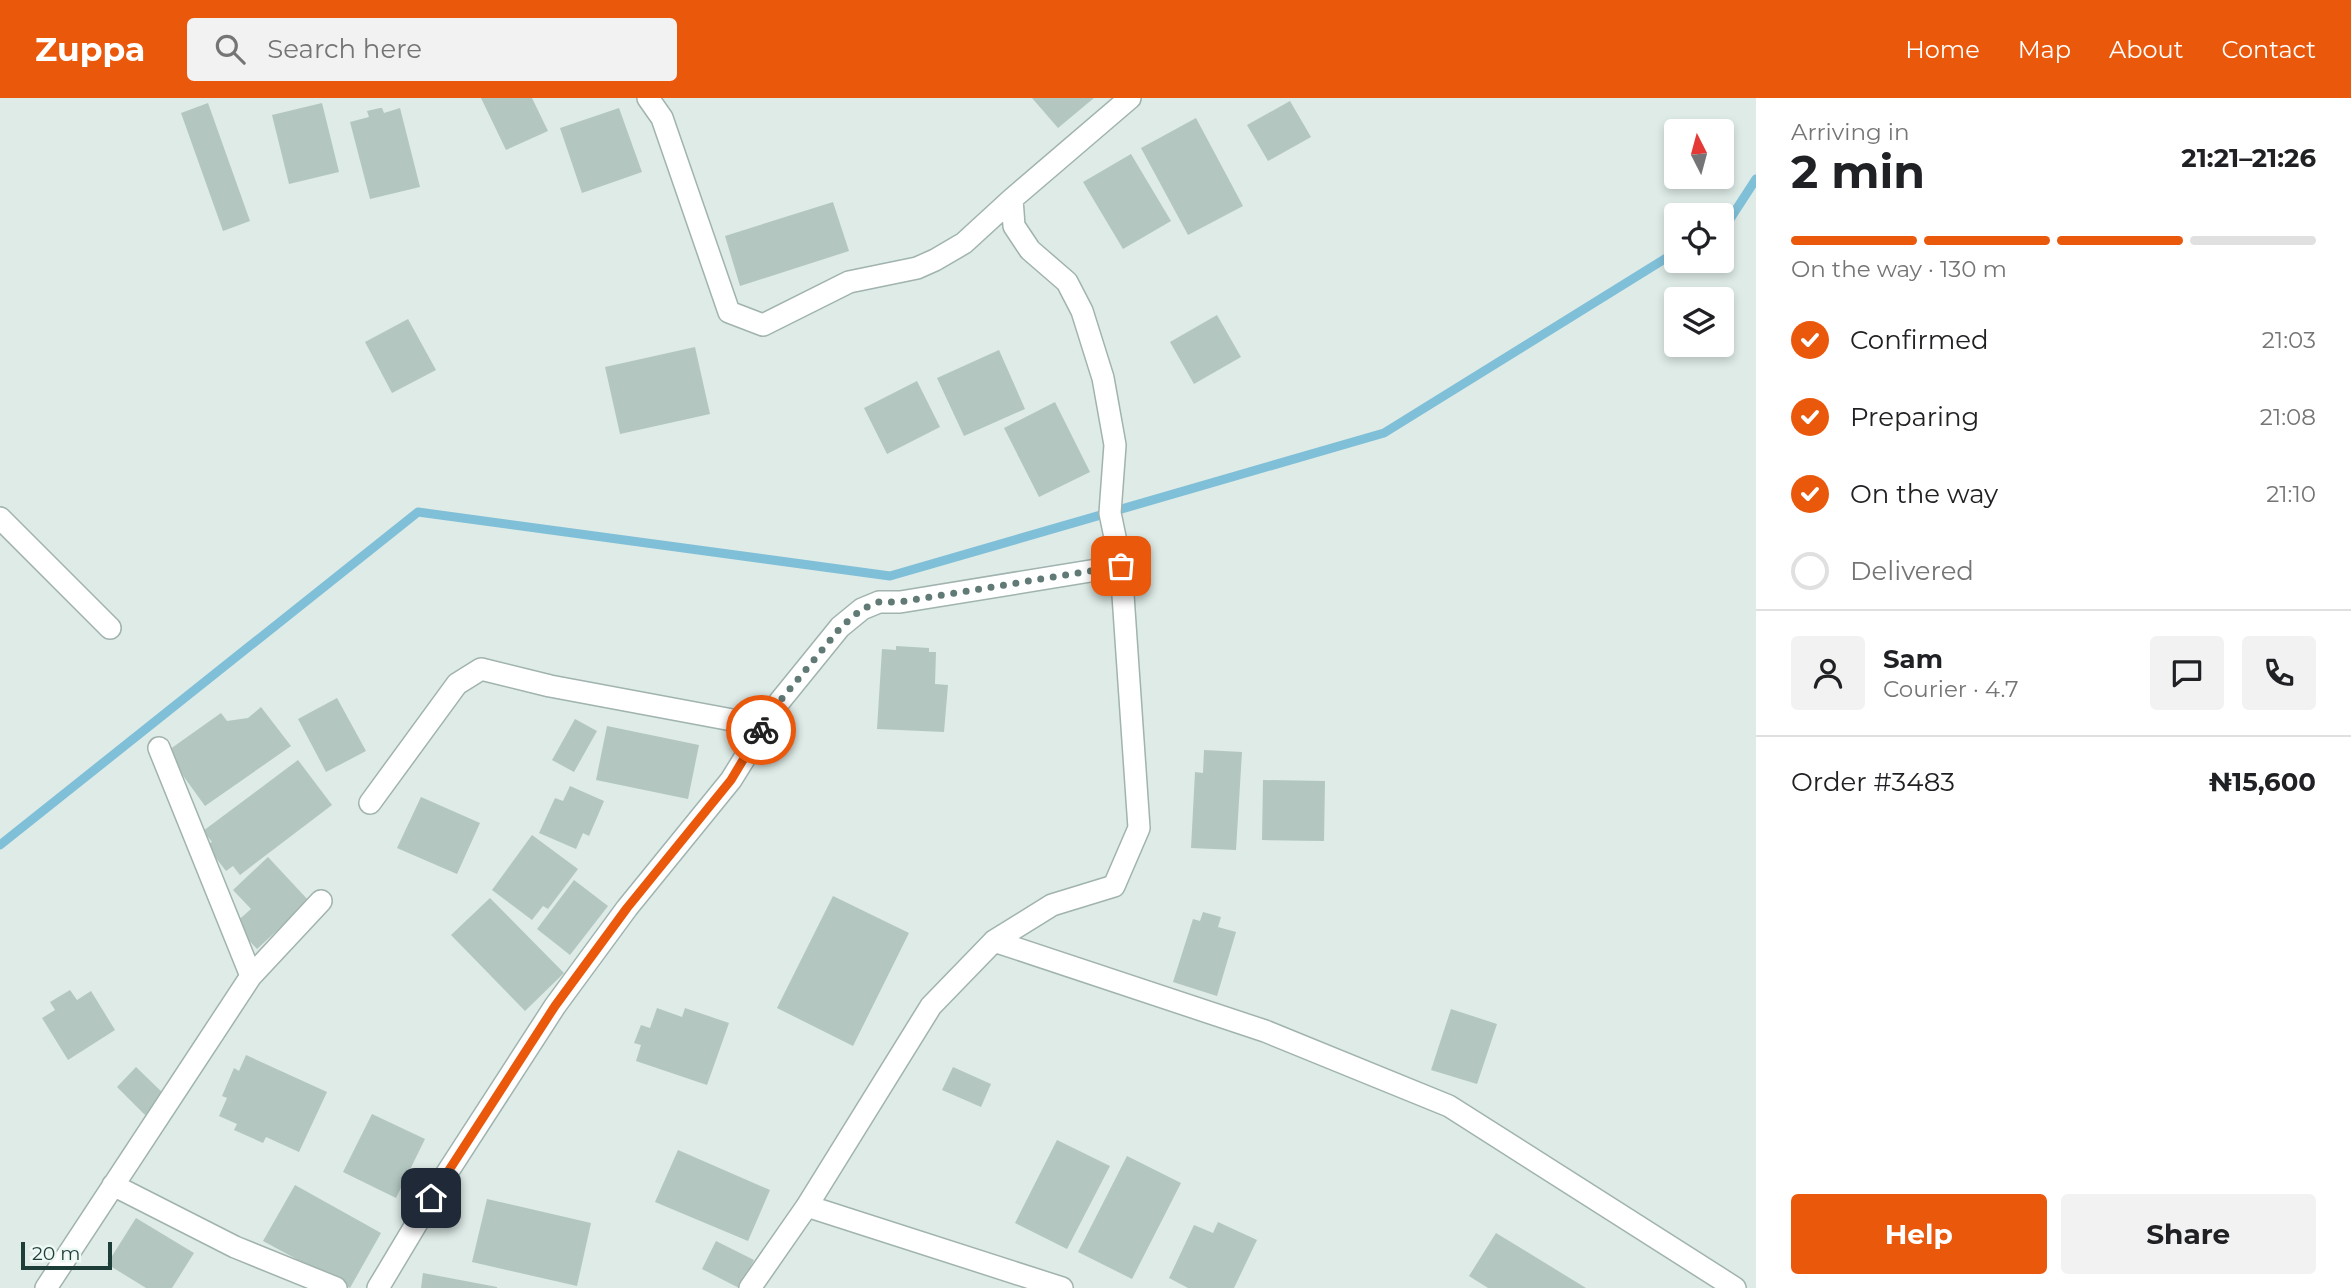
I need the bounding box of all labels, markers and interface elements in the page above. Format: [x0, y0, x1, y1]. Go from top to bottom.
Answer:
search box [187, 18, 677, 81]
text: Zuppa [35, 29, 145, 69]
icon: search [211, 30, 249, 68]
text: Search here [267, 33, 422, 65]
text: Home [1905, 35, 1980, 64]
text: Map [2018, 35, 2071, 64]
text: About [2109, 35, 2183, 64]
text: Contact [2221, 35, 2316, 64]
text: Arriving in [1791, 118, 1910, 146]
north arrow [1664, 119, 1734, 189]
map controls [1664, 119, 1734, 357]
text: 21:21–21:26 [2181, 142, 2316, 174]
text: 2 min [1791, 143, 1925, 200]
button: locate [1664, 203, 1734, 273]
text: On the way · 130 m [1791, 255, 2007, 283]
button: layers [1664, 287, 1734, 357]
icon: check [1791, 321, 1829, 359]
text: Confirmed [1850, 324, 1989, 356]
text: 21:03 [2262, 326, 2316, 354]
icon: check [1791, 398, 1829, 436]
text: Preparing [1850, 401, 1979, 433]
text: 21:08 [2260, 403, 2316, 431]
icon: check [1791, 475, 1829, 513]
text: On the way [1850, 478, 1998, 510]
text: 21:10 [2266, 480, 2316, 508]
pin [1091, 536, 1151, 596]
icon: bag [1102, 547, 1140, 585]
text: Delivered [1850, 555, 1974, 587]
button: person [1791, 636, 1865, 710]
button: chat [2150, 636, 2224, 710]
button: phone [2242, 636, 2316, 710]
text: Sam [1883, 643, 1943, 675]
text: Courier · 4.7 [1883, 675, 2019, 703]
courier [726, 695, 796, 765]
icon: bike [742, 711, 780, 749]
text: Order #3483 [1791, 766, 1955, 798]
text: ₦15,600 [2209, 766, 2316, 798]
pin [401, 1168, 461, 1228]
icon: home [412, 1179, 450, 1217]
button: Help [1791, 1194, 2047, 1274]
button: Share [2061, 1194, 2316, 1274]
scale bar [21, 1239, 112, 1271]
text: 20 m [32, 1242, 80, 1265]

